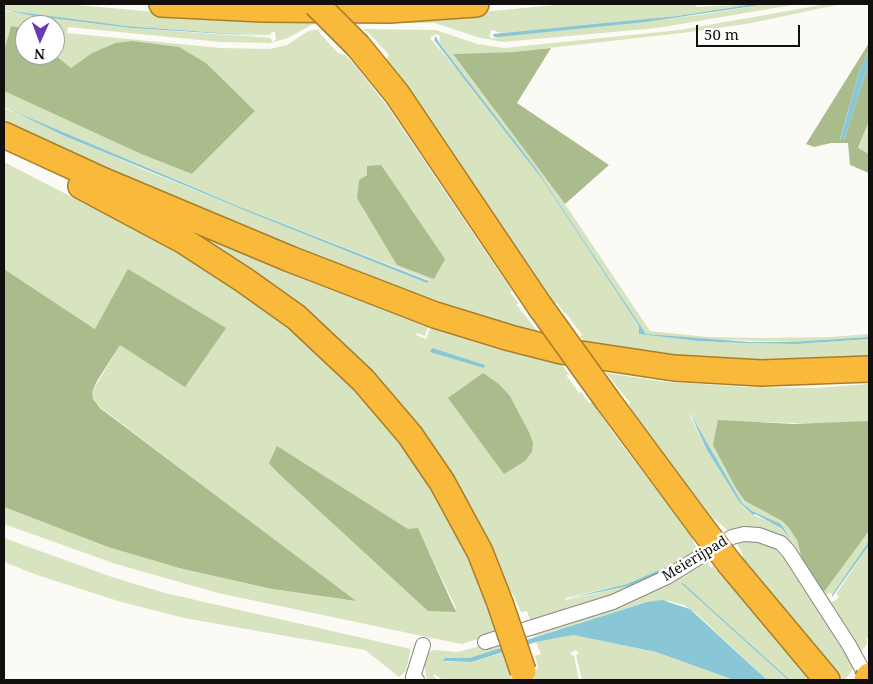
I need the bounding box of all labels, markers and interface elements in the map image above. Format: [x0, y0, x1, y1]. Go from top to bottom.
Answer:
north arrow [15, 15, 65, 65]
scale bar [698, 15, 802, 47]
text: 50 m [704, 24, 739, 44]
text: N [34, 45, 45, 64]
street label: Meierijpad [659, 533, 731, 585]

